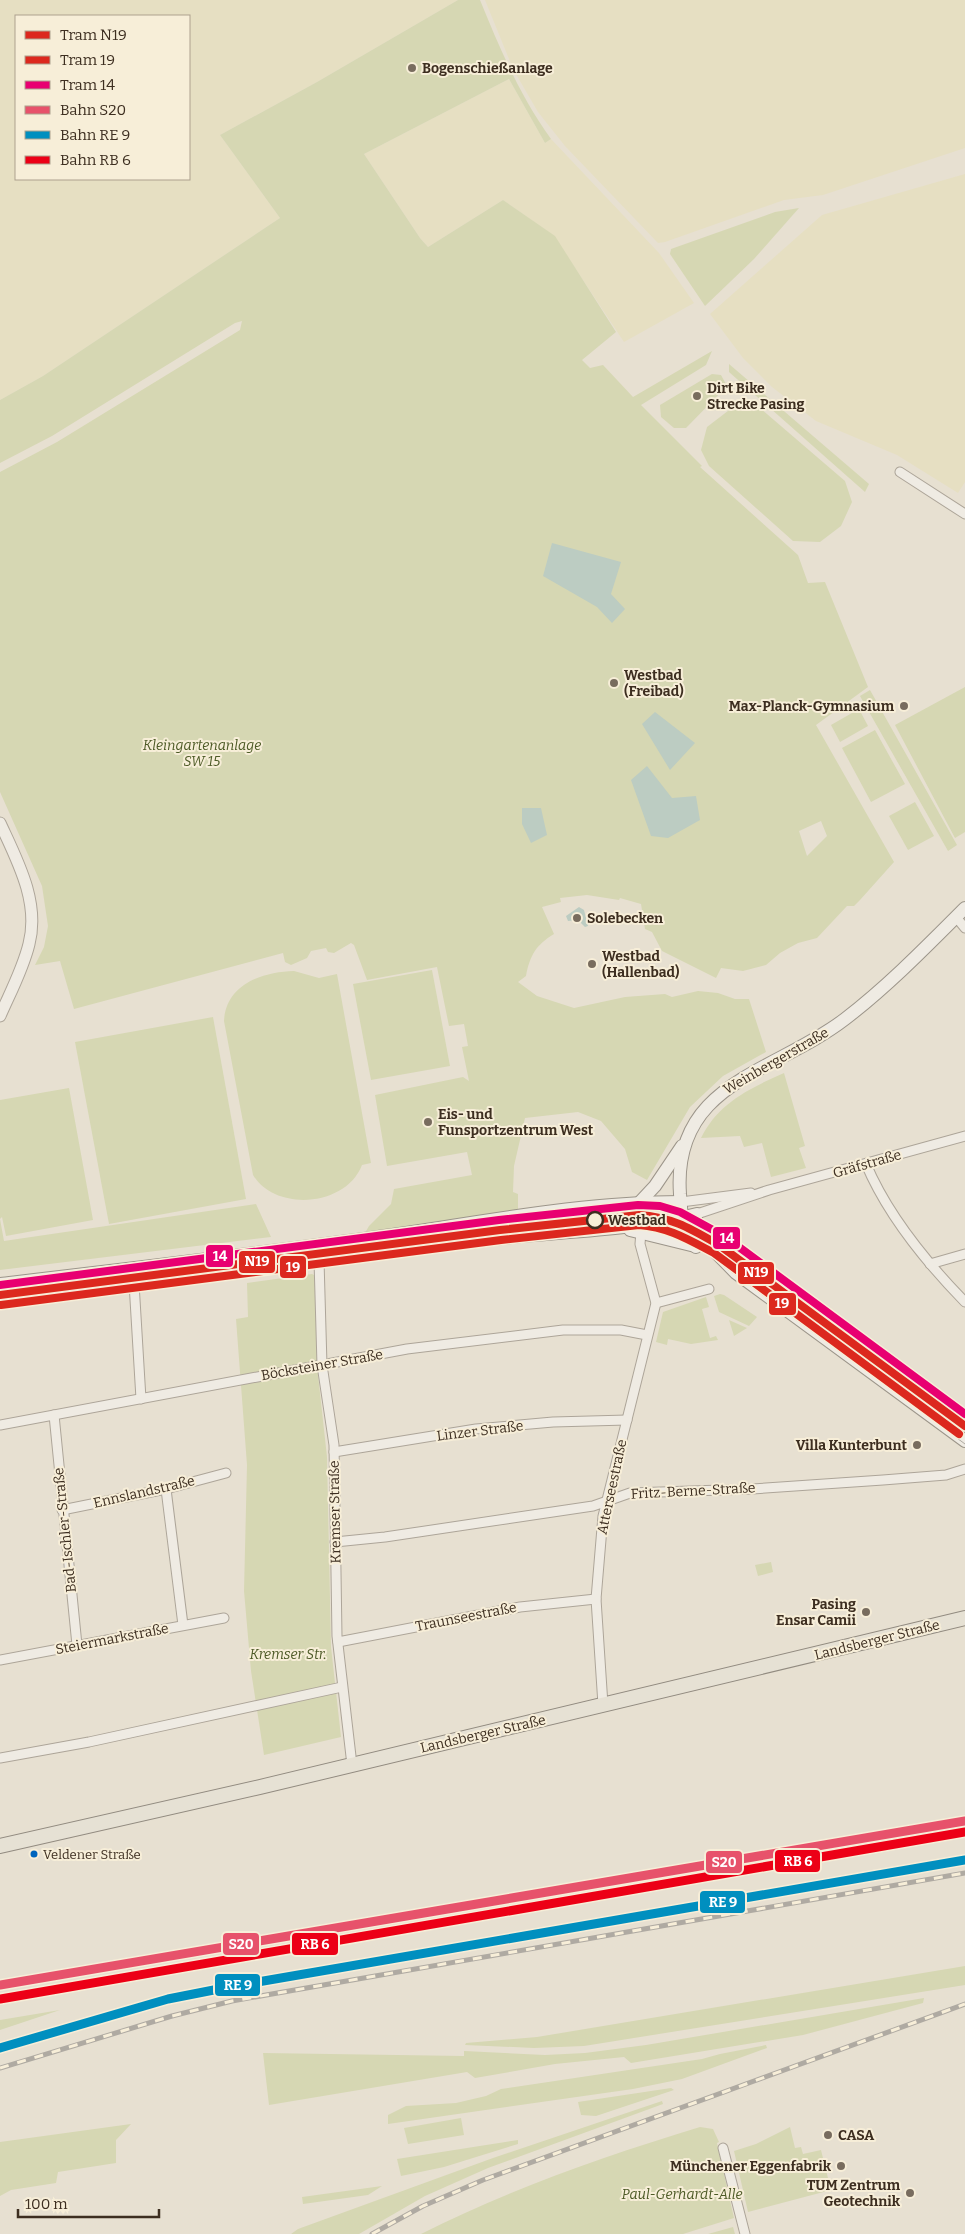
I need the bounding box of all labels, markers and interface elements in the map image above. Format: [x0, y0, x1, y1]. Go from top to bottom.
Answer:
legend [15, 15, 190, 180]
text: Tram N19 [60, 26, 127, 44]
text: Tram 19 [60, 51, 115, 69]
place label: Bogenschießanlage [422, 60, 553, 77]
marker: Bogenschießanlage [406, 62, 418, 74]
text: Tram 14 [60, 76, 115, 94]
text: Bahn S20 [60, 101, 126, 119]
text: Bahn RE 9 [60, 126, 130, 144]
text: Bahn RB 6 [60, 151, 131, 169]
place label: Dirt Bike Strecke Pasing [707, 380, 805, 413]
marker: Dirt Bike Strecke Pasing [691, 390, 703, 402]
place label: Westbad (Freibad) [624, 667, 684, 700]
marker: Westbad (Freibad) [608, 677, 620, 689]
place label: Max-Planck-Gymnasium [729, 698, 895, 715]
marker: Max-Planck-Gymnasium [898, 700, 910, 712]
park label: Kleingartenanlage SW 15 [143, 737, 261, 770]
place label: Solebecken [587, 910, 663, 927]
marker: Solebecken [571, 912, 583, 924]
place label: Westbad (Hallenbad) [602, 948, 679, 981]
marker: Westbad (Hallenbad) [586, 958, 598, 970]
street label: Weinbergerstraße [720, 1024, 832, 1098]
place label: Eis- und Funsportzentrum West [438, 1106, 594, 1139]
marker: Eis- und Funsportzentrum West [422, 1116, 434, 1128]
street label: Gräfstraße [831, 1146, 903, 1182]
marker: Westbad [586, 1211, 604, 1229]
place label: Westbad [608, 1212, 667, 1229]
line badge: 14 [712, 1226, 741, 1250]
text: 14 [720, 1230, 735, 1247]
line badge: 14 [205, 1244, 234, 1268]
text: 14 [213, 1248, 228, 1265]
line badge: N19 [238, 1250, 276, 1274]
text: N19 [244, 1253, 270, 1270]
line badge: 19 [279, 1255, 307, 1279]
text: 19 [286, 1259, 300, 1276]
line badge: N19 [737, 1261, 775, 1285]
text: N19 [743, 1264, 769, 1281]
line badge: 19 [768, 1292, 797, 1316]
text: 19 [775, 1295, 789, 1312]
street label: Böcksteiner Straße [260, 1346, 384, 1384]
street label: Linzer Straße [436, 1417, 524, 1445]
place label: Villa Kunterbunt [796, 1437, 907, 1454]
street label: Atterseestraße [594, 1438, 630, 1536]
marker: Villa Kunterbunt [911, 1439, 923, 1451]
street label: Kremser Straße [326, 1460, 344, 1564]
street label: Bad-Ischler-Straße [50, 1467, 80, 1593]
street label: Ennslandstraße [92, 1472, 196, 1512]
street label: Fritz-Berne-Straße [630, 1479, 756, 1503]
place label: Pasing Ensar Camii [776, 1596, 857, 1629]
street label: Traunseestraße [414, 1599, 518, 1635]
marker: Pasing Ensar Camii [860, 1606, 872, 1618]
street label: Landsberger Straße [813, 1616, 941, 1664]
street label: Steiermarkstraße [54, 1620, 170, 1658]
park label: Kremser Str. [249, 1646, 327, 1663]
street label: Landsberger Straße [419, 1711, 547, 1757]
place label: Veldener Straße [43, 1847, 141, 1862]
marker: Veldener Straße [29, 1849, 39, 1859]
line badge: RB 6 [774, 1849, 821, 1873]
line badge: S20 [705, 1850, 743, 1874]
text: RB 6 [783, 1853, 813, 1870]
text: S20 [711, 1854, 737, 1871]
line badge: RE 9 [699, 1890, 746, 1914]
text: RE 9 [709, 1894, 737, 1911]
line badge: S20 [222, 1932, 260, 1956]
line badge: RB 6 [291, 1932, 339, 1956]
text: S20 [228, 1936, 254, 1953]
text: RB 6 [300, 1936, 330, 1953]
line badge: RE 9 [214, 1973, 261, 1997]
text: RE 9 [224, 1977, 252, 1994]
place label: CASA [838, 2127, 874, 2144]
marker: CASA [822, 2129, 834, 2141]
place label: Münchener Eggenfabrik [670, 2158, 832, 2175]
marker: Münchener Eggenfabrik [835, 2160, 847, 2172]
place label: TUM Zentrum Geotechnik [807, 2177, 901, 2210]
scale bar [18, 2186, 159, 2218]
park label: Paul-Gerhardt-Alle [621, 2186, 743, 2203]
marker: TUM Zentrum Geotechnik [904, 2187, 916, 2199]
text: 100 m [25, 2195, 68, 2213]

